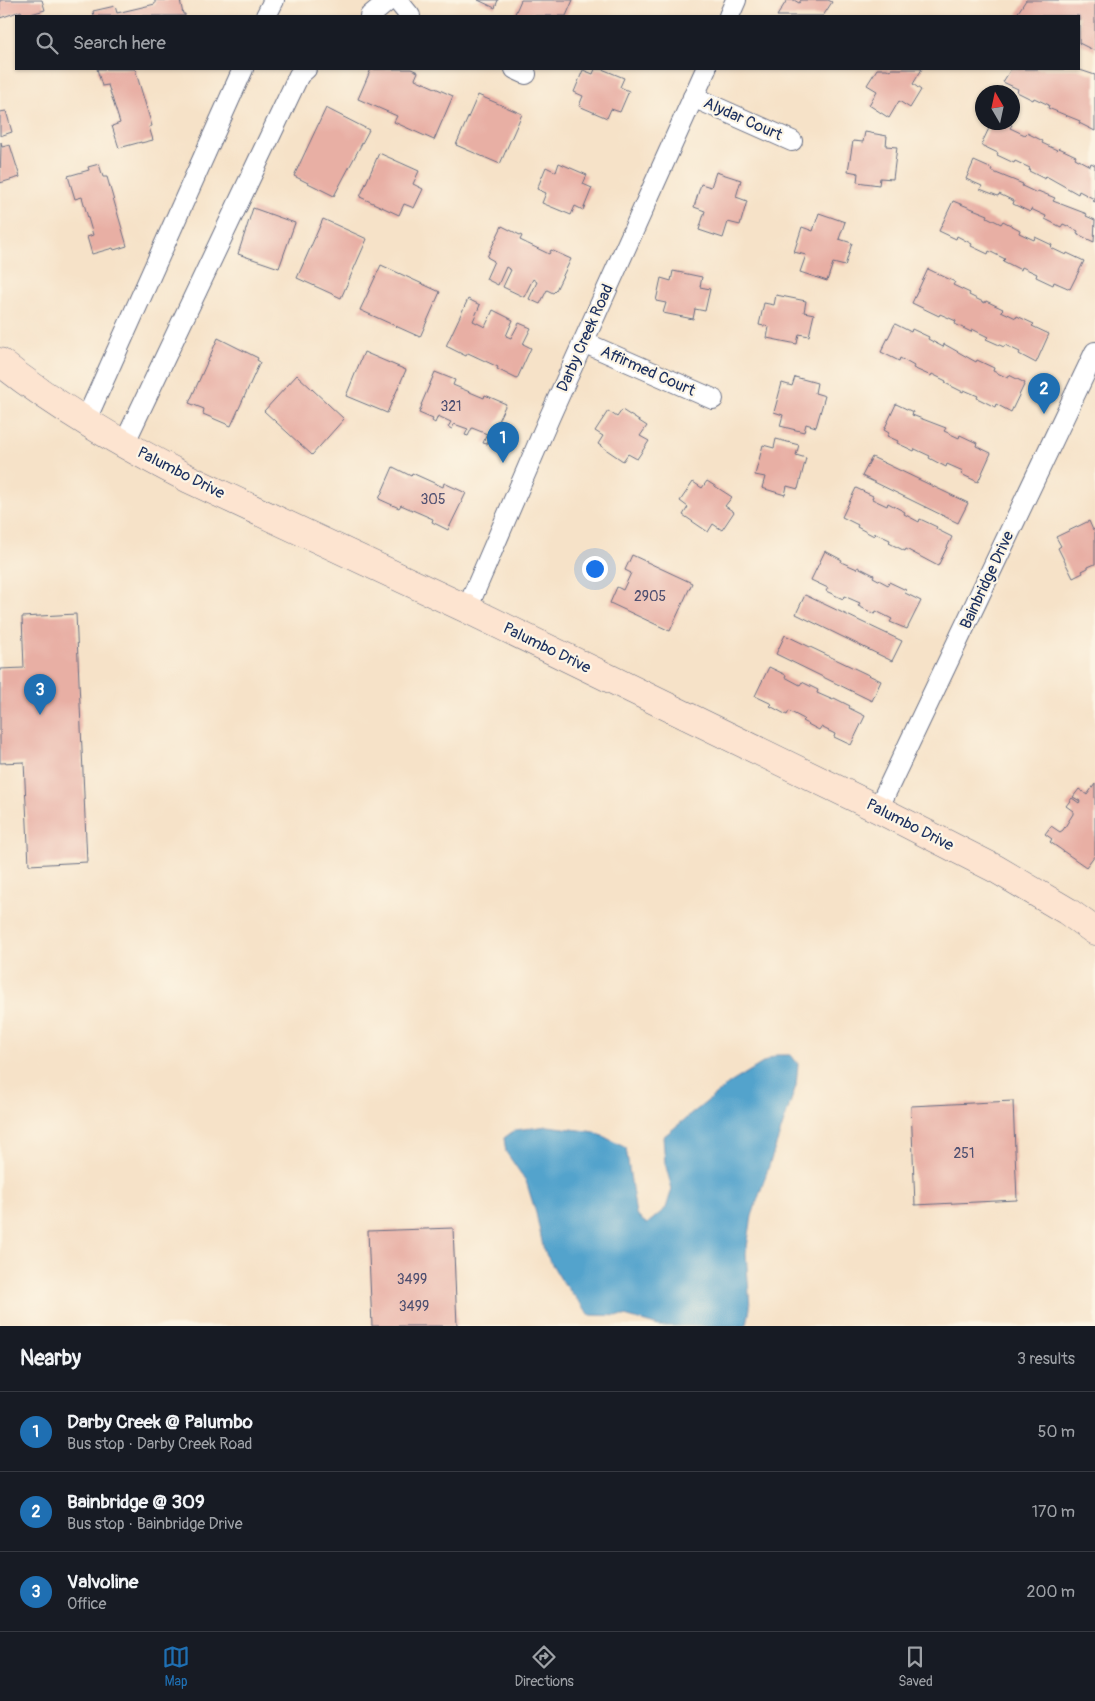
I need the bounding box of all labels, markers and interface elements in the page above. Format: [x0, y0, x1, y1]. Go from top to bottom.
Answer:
search box [15, 15, 1080, 70]
icon: search [33, 29, 61, 57]
text: Search here [73, 31, 166, 55]
north arrow [975, 85, 1020, 130]
street label: Alydar Court [700, 93, 786, 145]
street label: Darby Creek Road [552, 281, 618, 395]
street label: Affirmed Court [598, 341, 699, 401]
pin: 2 [1028, 373, 1060, 414]
house number: 321 [440, 398, 462, 415]
pin: 1 [487, 422, 519, 463]
street label: Palumbo Drive [134, 442, 228, 504]
house number: 305 [421, 491, 445, 508]
street label: Bainbridge Drive [956, 528, 1018, 632]
your location [582, 556, 608, 582]
house number: 2905 [634, 588, 666, 605]
street label: Palumbo Drive [500, 618, 594, 678]
pin: 3 [24, 674, 56, 715]
street label: Palumbo Drive [863, 794, 957, 856]
house number: 251 [954, 1145, 974, 1162]
house number: 3499 [397, 1271, 427, 1288]
house number: 3499 [399, 1298, 429, 1315]
text: Nearby [20, 1345, 81, 1372]
text: 3 results [1017, 1349, 1075, 1369]
text: Darby Creek @ Palumbo [67, 1410, 253, 1434]
text: 1 [33, 1422, 39, 1442]
text: 50 m [1038, 1422, 1075, 1442]
text: Bus stop · Darby Creek Road [67, 1434, 252, 1454]
text: Bainbridge @ 309 [67, 1490, 205, 1514]
text: 2 [32, 1502, 40, 1522]
text: 170 m [1032, 1502, 1075, 1522]
text: Bus stop · Bainbridge Drive [67, 1514, 243, 1534]
text: Valvoline [67, 1570, 138, 1594]
text: 3 [32, 1582, 40, 1602]
text: 200 m [1027, 1582, 1075, 1602]
text: Office [67, 1594, 107, 1614]
tab: Map [162, 1643, 190, 1690]
tab: Directions [514, 1643, 574, 1690]
tab: Saved [898, 1643, 933, 1690]

